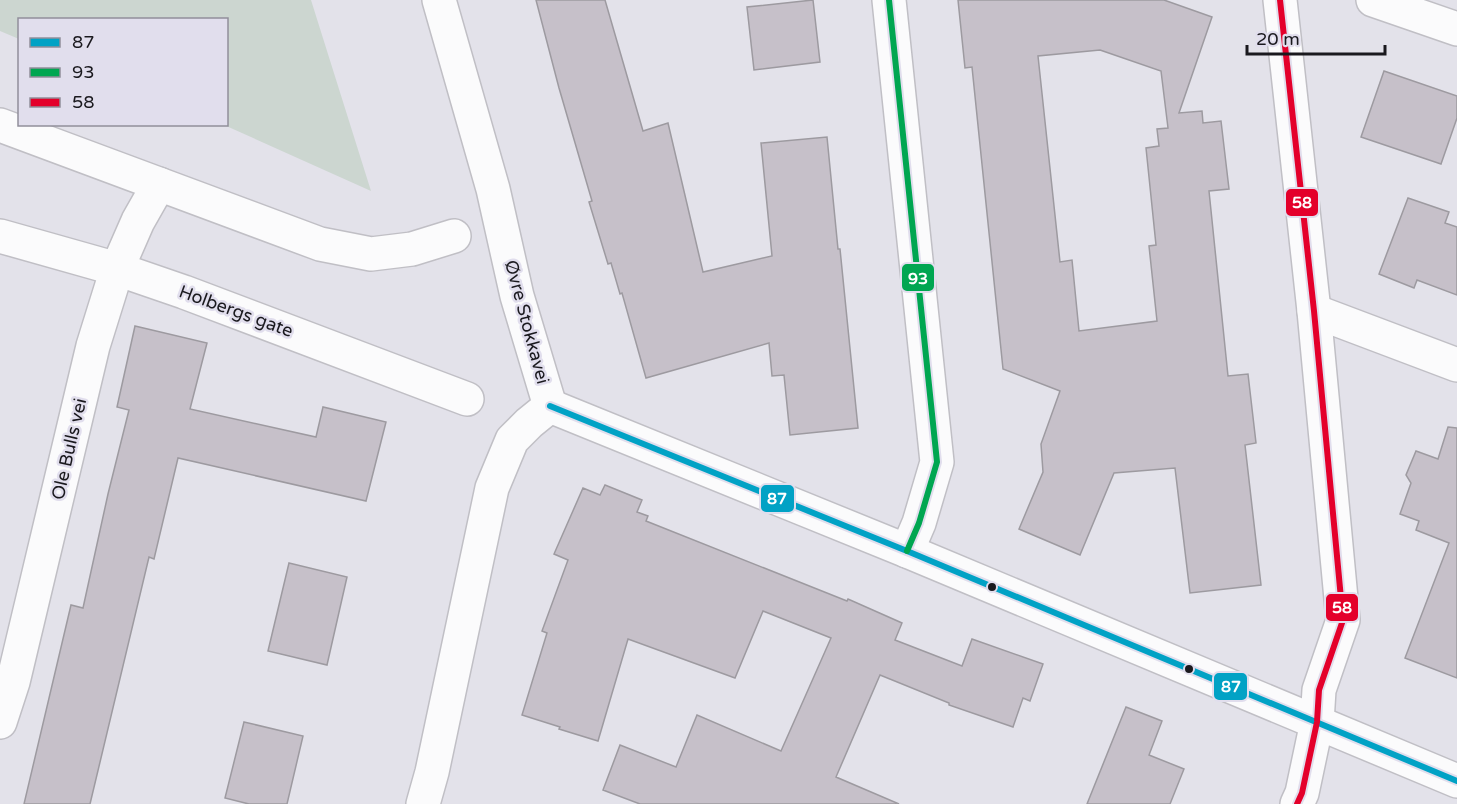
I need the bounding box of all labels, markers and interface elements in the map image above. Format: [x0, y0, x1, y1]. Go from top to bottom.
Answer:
legend [18, 18, 228, 126]
scale bar [1247, 18, 1385, 56]
text: 20 m [1256, 28, 1300, 50]
text: 87 [72, 31, 95, 53]
text: 93 [72, 61, 95, 83]
text: 58 [72, 91, 95, 113]
line badge: 58 [1285, 188, 1319, 217]
text: 58 [1292, 193, 1312, 213]
street label: Øvre Stokkavei [500, 258, 554, 386]
line badge: 93 [901, 263, 935, 292]
text: 93 [908, 269, 928, 289]
street label: Holbergs gate [176, 280, 296, 342]
street label: Ole Bulls vei [47, 396, 91, 502]
line badge: 87 [760, 484, 795, 513]
text: 87 [767, 489, 787, 509]
unlabelled marker [986, 581, 998, 593]
line badge: 58 [1325, 593, 1359, 622]
text: 58 [1332, 598, 1352, 618]
unlabelled marker [1183, 663, 1195, 675]
line badge: 87 [1213, 672, 1248, 701]
text: 87 [1221, 677, 1241, 697]

